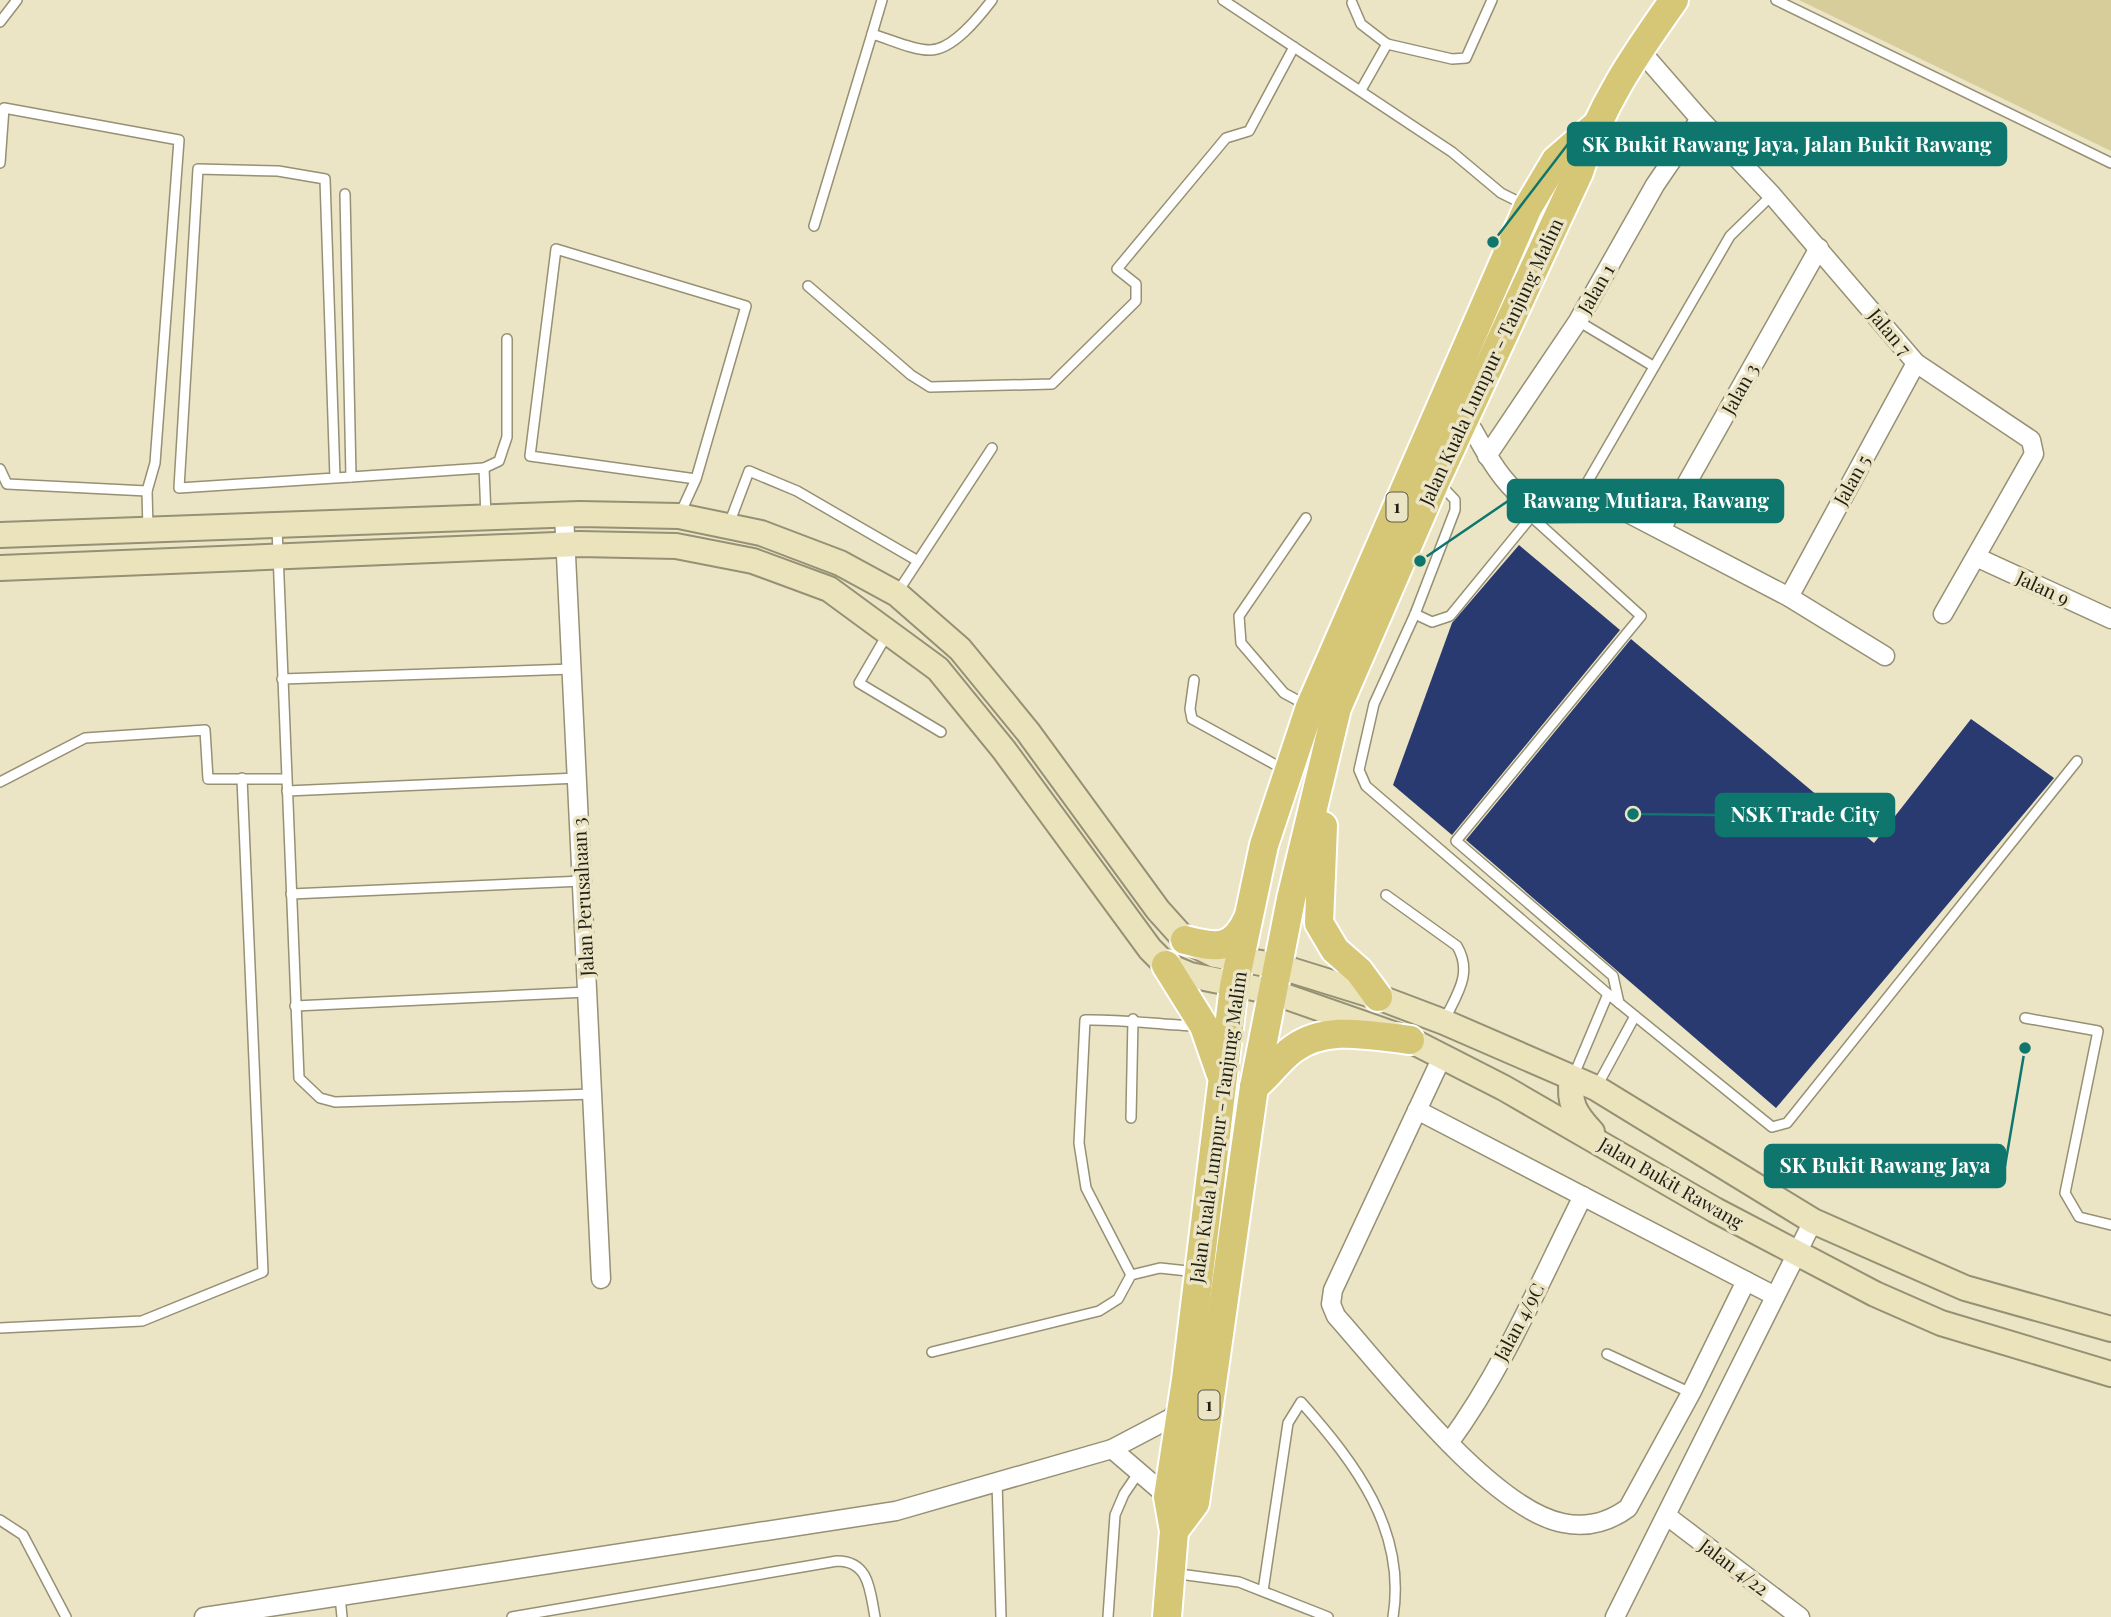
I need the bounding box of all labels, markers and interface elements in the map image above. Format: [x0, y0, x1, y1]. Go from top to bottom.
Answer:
callout: SK Bukit Rawang Jaya, Jalan Bukit Rawang [1568, 123, 2006, 165]
text: SK Bukit Rawang Jaya, Jalan Bukit Rawang [1582, 129, 1992, 157]
street label: Jalan Kuala Lumpur - Tanjung Malim [1411, 213, 1568, 510]
street label: Jalan 1 [1570, 259, 1620, 319]
street label: Jalan 7 [1863, 302, 1918, 361]
street label: Jalan 3 [1714, 358, 1764, 420]
street label: Jalan 5 [1826, 449, 1876, 510]
callout: Rawang Mutiara, Rawang [1508, 480, 1783, 522]
text: Rawang Mutiara, Rawang [1523, 485, 1770, 513]
road number: 1 [1386, 492, 1408, 522]
street label: Jalan 9 [2012, 563, 2074, 611]
callout: NSK Trade City [1716, 794, 1894, 836]
text: NSK Trade City [1730, 799, 1880, 827]
street label: Jalan Perusahaan 3 [565, 817, 599, 978]
street label: Jalan Kuala Lumpur - Tanjung Malim [1182, 969, 1252, 1285]
street label: Jalan Bukit Rawang [1594, 1130, 1749, 1234]
callout: SK Bukit Rawang Jaya [1765, 1145, 2005, 1187]
text: SK Bukit Rawang Jaya [1780, 1150, 1991, 1178]
street label: Jalan 4/9C [1486, 1278, 1549, 1366]
road number: 1 [1198, 1390, 1220, 1420]
street label: Jalan 4/22 [1694, 1531, 1774, 1601]

